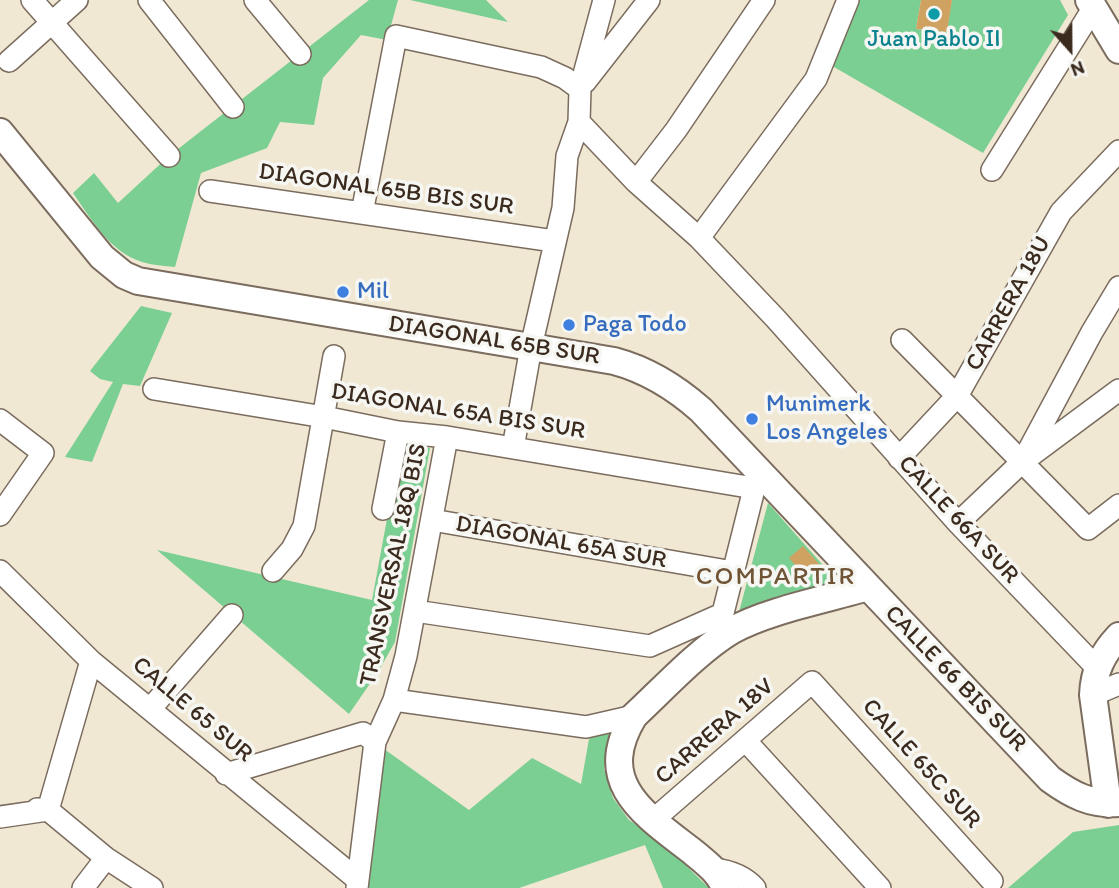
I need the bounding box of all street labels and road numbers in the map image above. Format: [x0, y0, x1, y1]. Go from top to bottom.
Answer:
street label: DIAGONAL 65B BIS SUR [257, 158, 515, 222]
street label: CARRERA 18U [960, 232, 1058, 376]
street label: DIAGONAL 65B SUR [386, 310, 602, 372]
street label: DIAGONAL 65A BIS SUR [329, 378, 587, 446]
street label: TRANSVERSAL 18Q BIS [354, 441, 434, 689]
street label: CALLE 66A SUR [891, 450, 1025, 590]
street label: DIAGONAL 65A SUR [453, 510, 669, 576]
street label: CALLE 66 BIS SUR [878, 600, 1032, 758]
street label: CALLE 65 SUR [126, 651, 258, 769]
street label: CARRERA 18V [650, 673, 780, 791]
street label: CALLE 65C SUR [855, 693, 987, 835]

